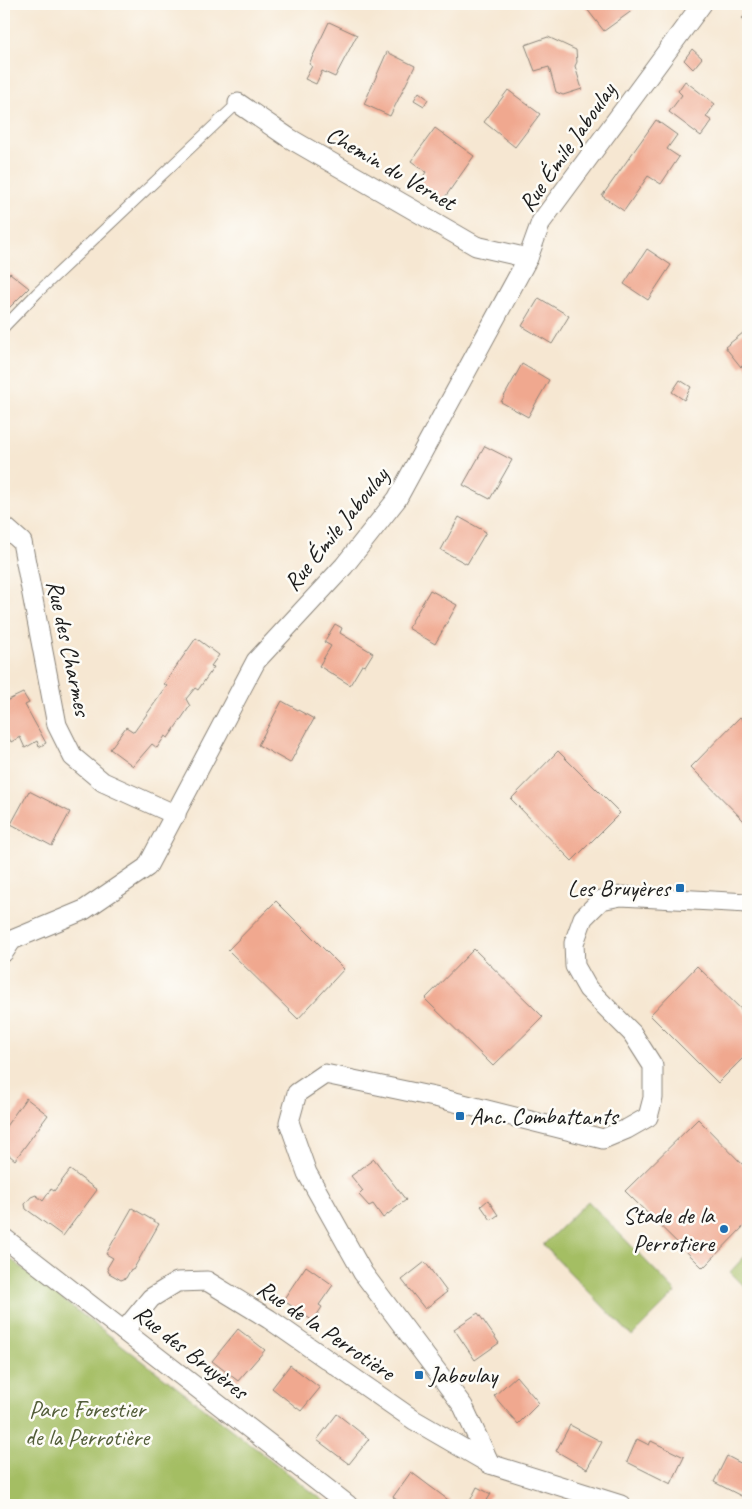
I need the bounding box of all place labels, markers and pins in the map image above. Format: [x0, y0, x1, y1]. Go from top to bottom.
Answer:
place label: Les Bruyères [568, 873, 672, 903]
marker: Les Bruyères [674, 882, 686, 894]
place label: Anc. Combattants [470, 1101, 620, 1131]
marker: Anc. Combattants [454, 1110, 466, 1122]
place label: Stade de la Perrotiere [623, 1200, 716, 1258]
marker: Stade de la Perrotiere [718, 1223, 730, 1235]
place label: Jaboulay [428, 1360, 499, 1390]
marker: Jaboulay [413, 1369, 425, 1381]

